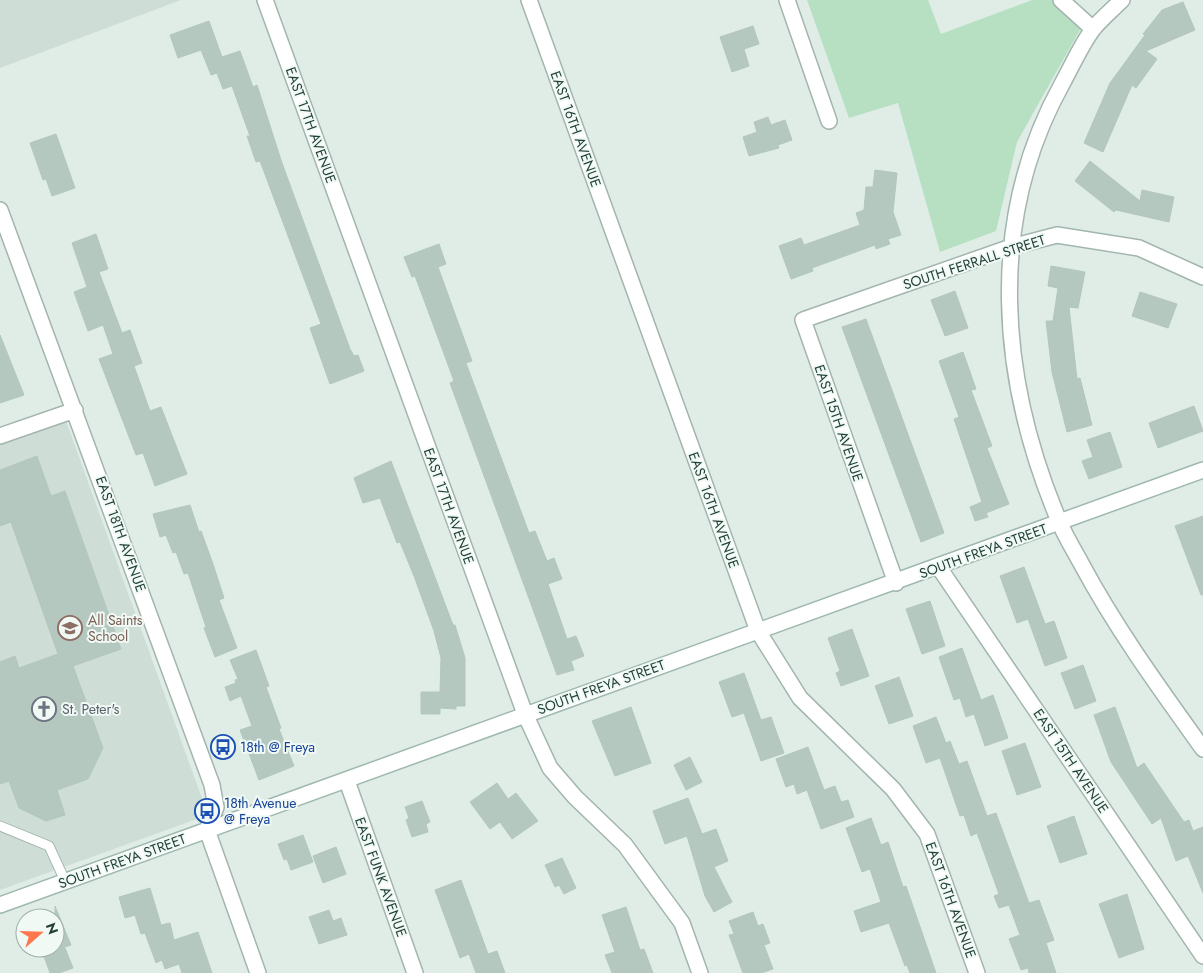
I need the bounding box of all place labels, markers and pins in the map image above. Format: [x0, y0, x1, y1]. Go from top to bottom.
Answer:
place label: All Saints School [88, 610, 143, 646]
school or university icon: All Saints School [57, 615, 83, 641]
church icon: St. Peter's [31, 696, 57, 722]
place label: St. Peter's [62, 699, 120, 719]
bus stop icon: 18th @ Freya [210, 734, 236, 760]
place label: 18th @ Freya [240, 737, 315, 757]
place label: 18th Avenue @ Freya [224, 793, 296, 829]
bus stop icon: 18th Avenue @ Freya [194, 798, 220, 824]

